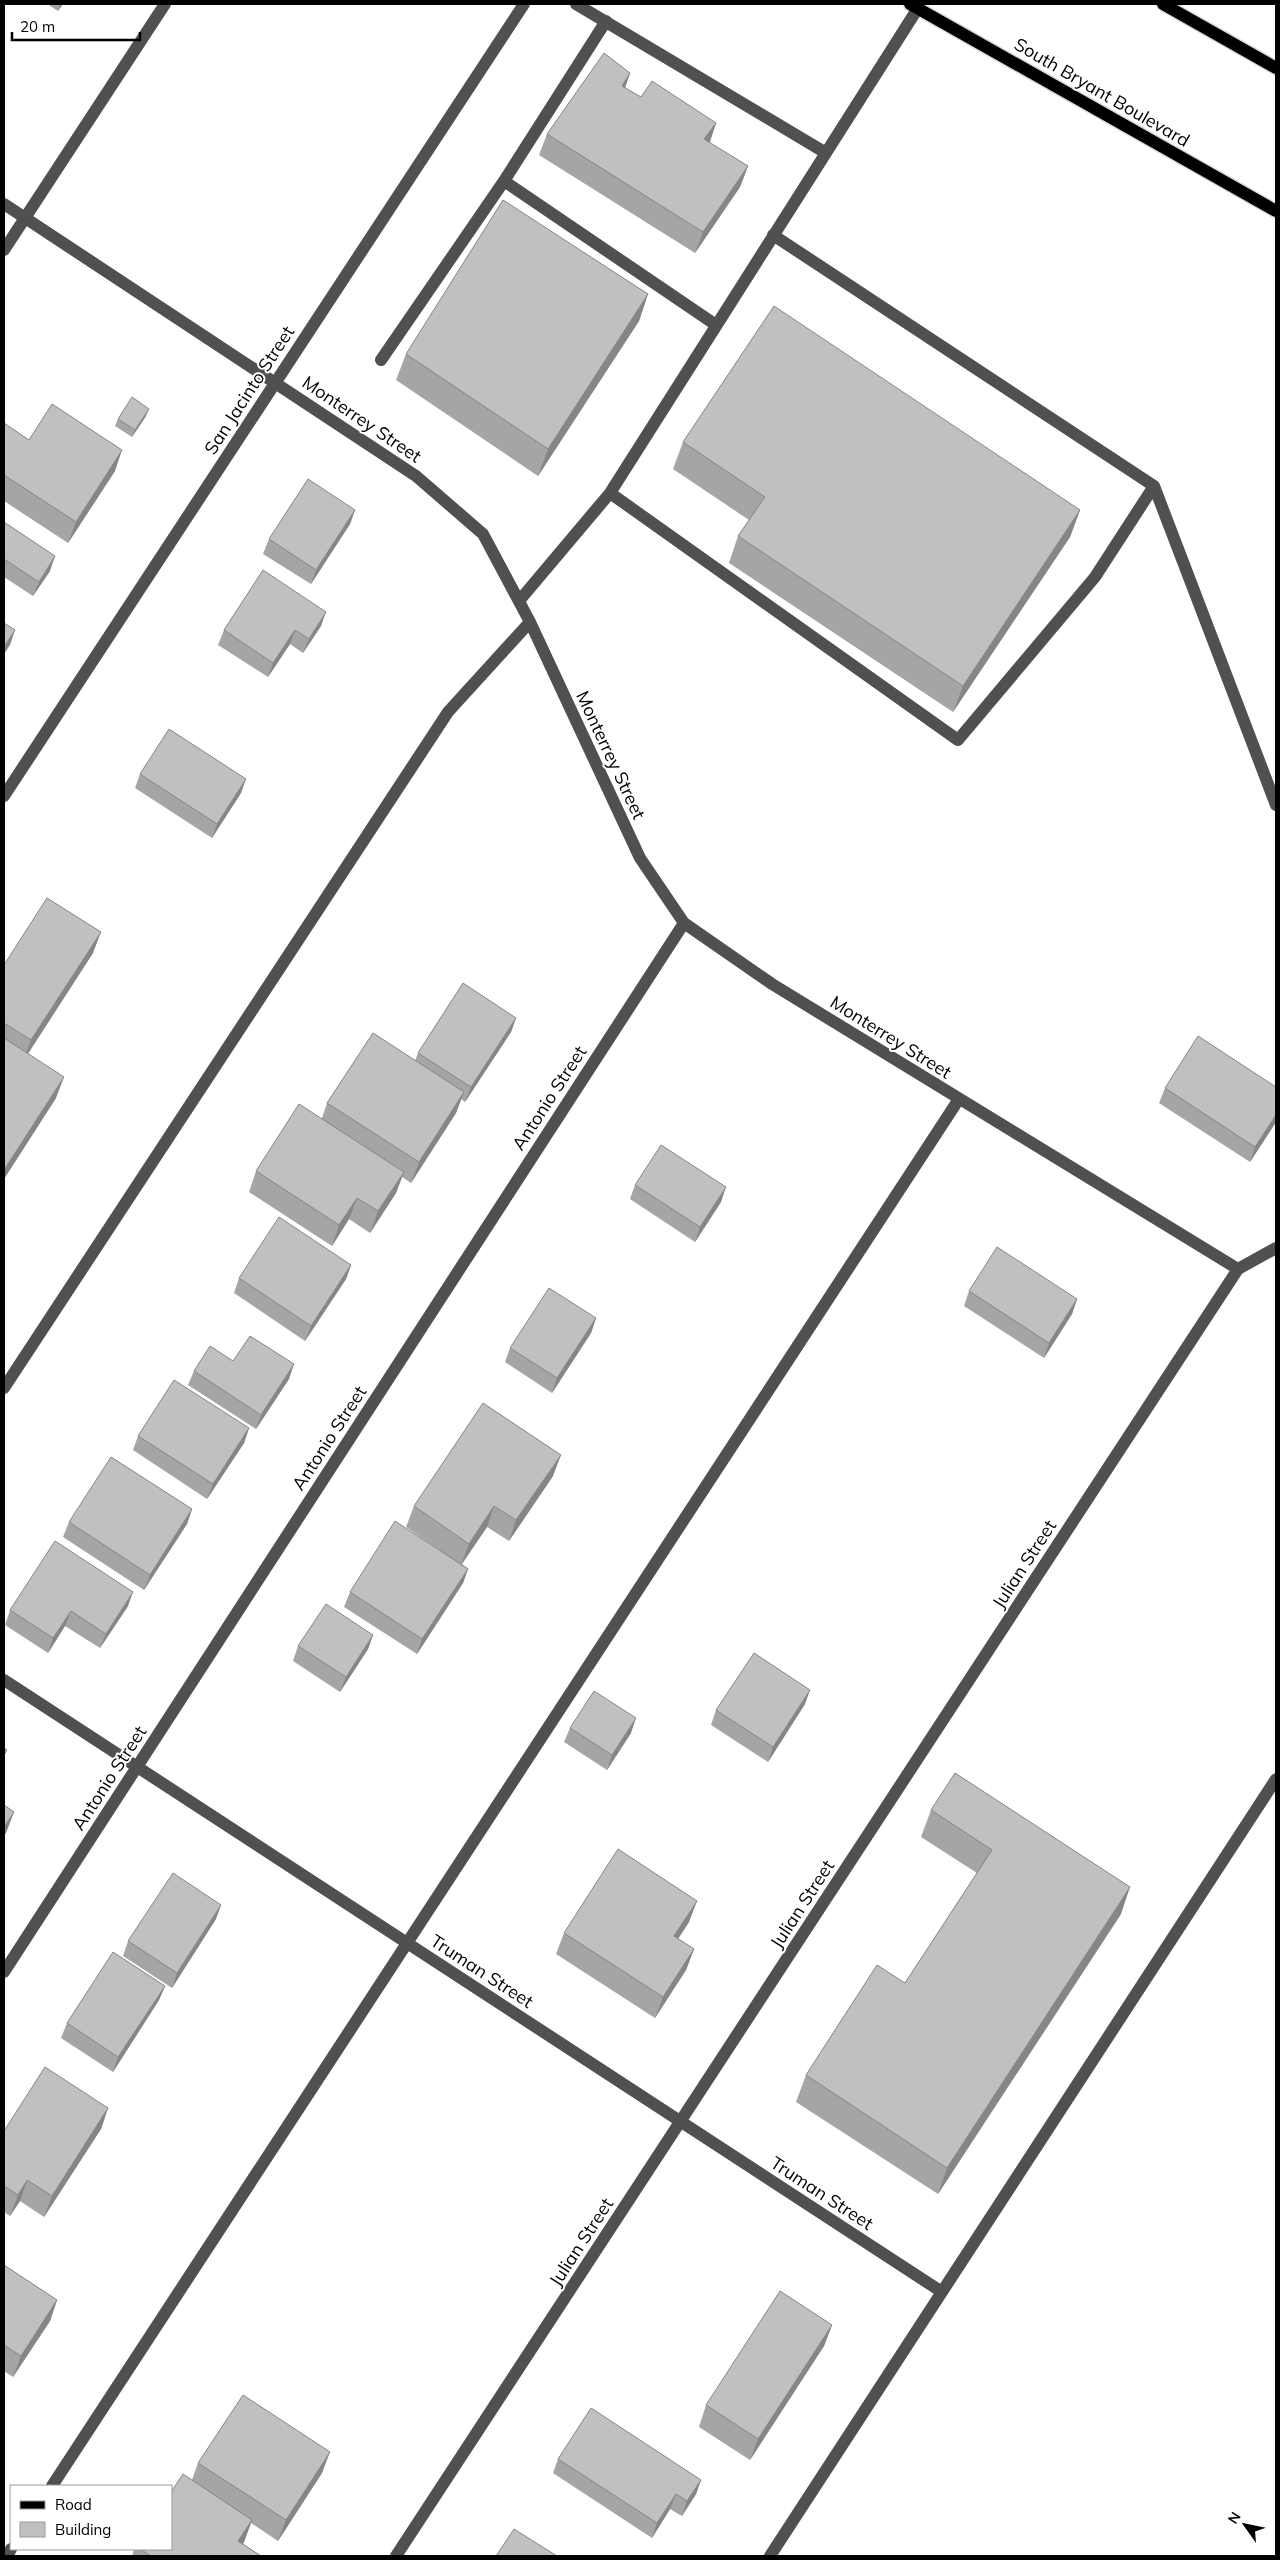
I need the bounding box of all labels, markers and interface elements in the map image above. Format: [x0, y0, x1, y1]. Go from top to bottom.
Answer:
scale bar [12, 10, 140, 42]
text: 20 m [20, 17, 55, 36]
street label: South Bryant Boulevard [1010, 32, 1194, 152]
street label: San Jacinto Street [199, 321, 299, 459]
street label: Monterrey Street [298, 371, 426, 467]
street label: Monterrey Street [571, 687, 651, 823]
street label: Monterrey Street [826, 990, 956, 1084]
street label: Antonio Street [507, 1041, 591, 1155]
street label: Antonio Street [287, 1381, 371, 1495]
street label: Julian Street [987, 1516, 1061, 1612]
street label: Antonio Street [67, 1721, 151, 1835]
street label: Julian Street [765, 1856, 839, 1952]
street label: Truman Street [426, 1929, 538, 2013]
street label: Truman Street [766, 2151, 878, 2235]
street label: Julian Street [544, 2194, 618, 2290]
legend [10, 2485, 172, 2550]
text: Road [55, 2495, 92, 2514]
north arrow [1220, 2500, 1270, 2550]
text: N [1224, 2509, 1245, 2527]
text: Building [55, 2520, 111, 2539]

